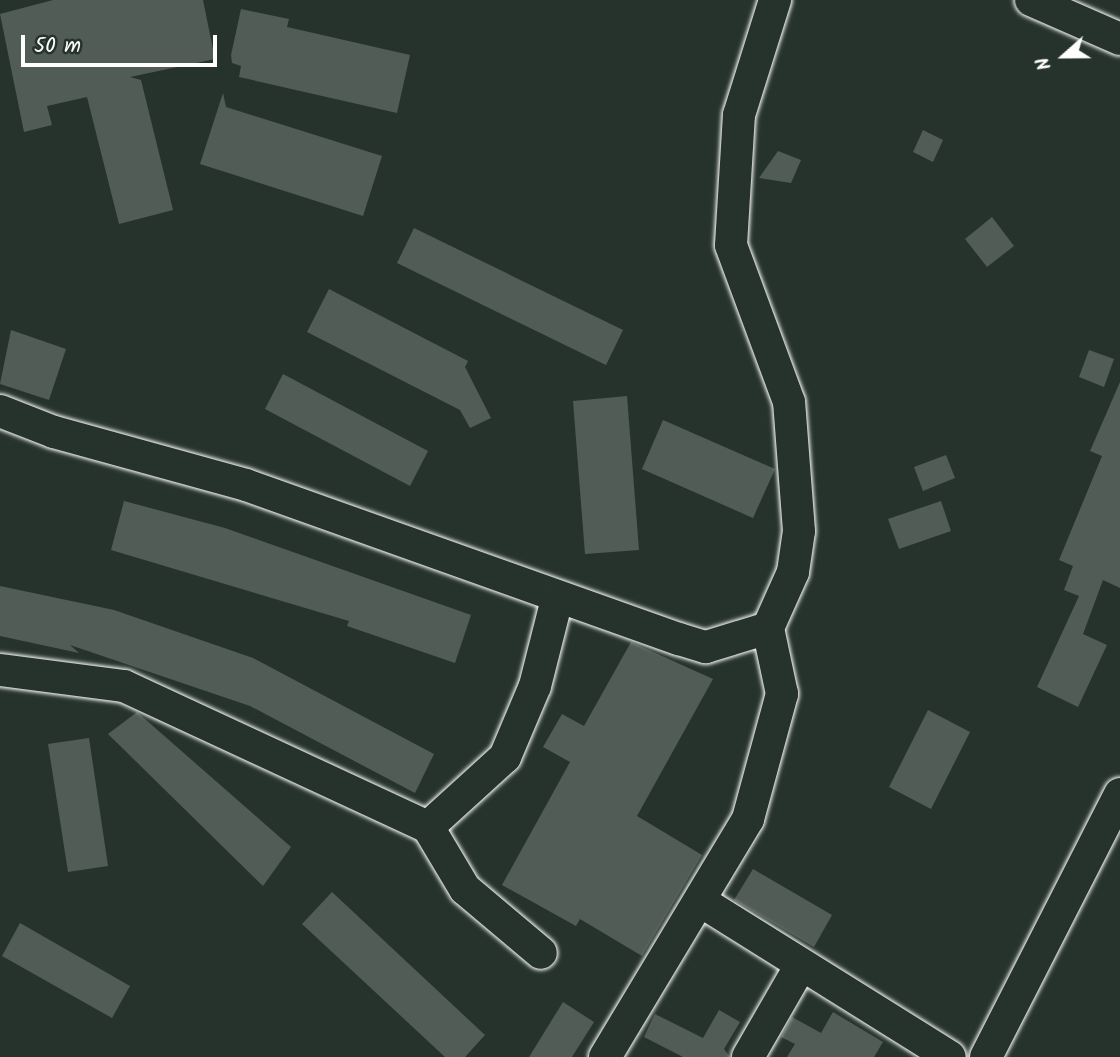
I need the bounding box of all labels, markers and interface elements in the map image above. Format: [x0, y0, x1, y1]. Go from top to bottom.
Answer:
scale bar [24, 21, 220, 65]
north arrow [1029, 21, 1099, 91]
text: 50 m [34, 30, 81, 63]
text: N [1028, 53, 1061, 75]

